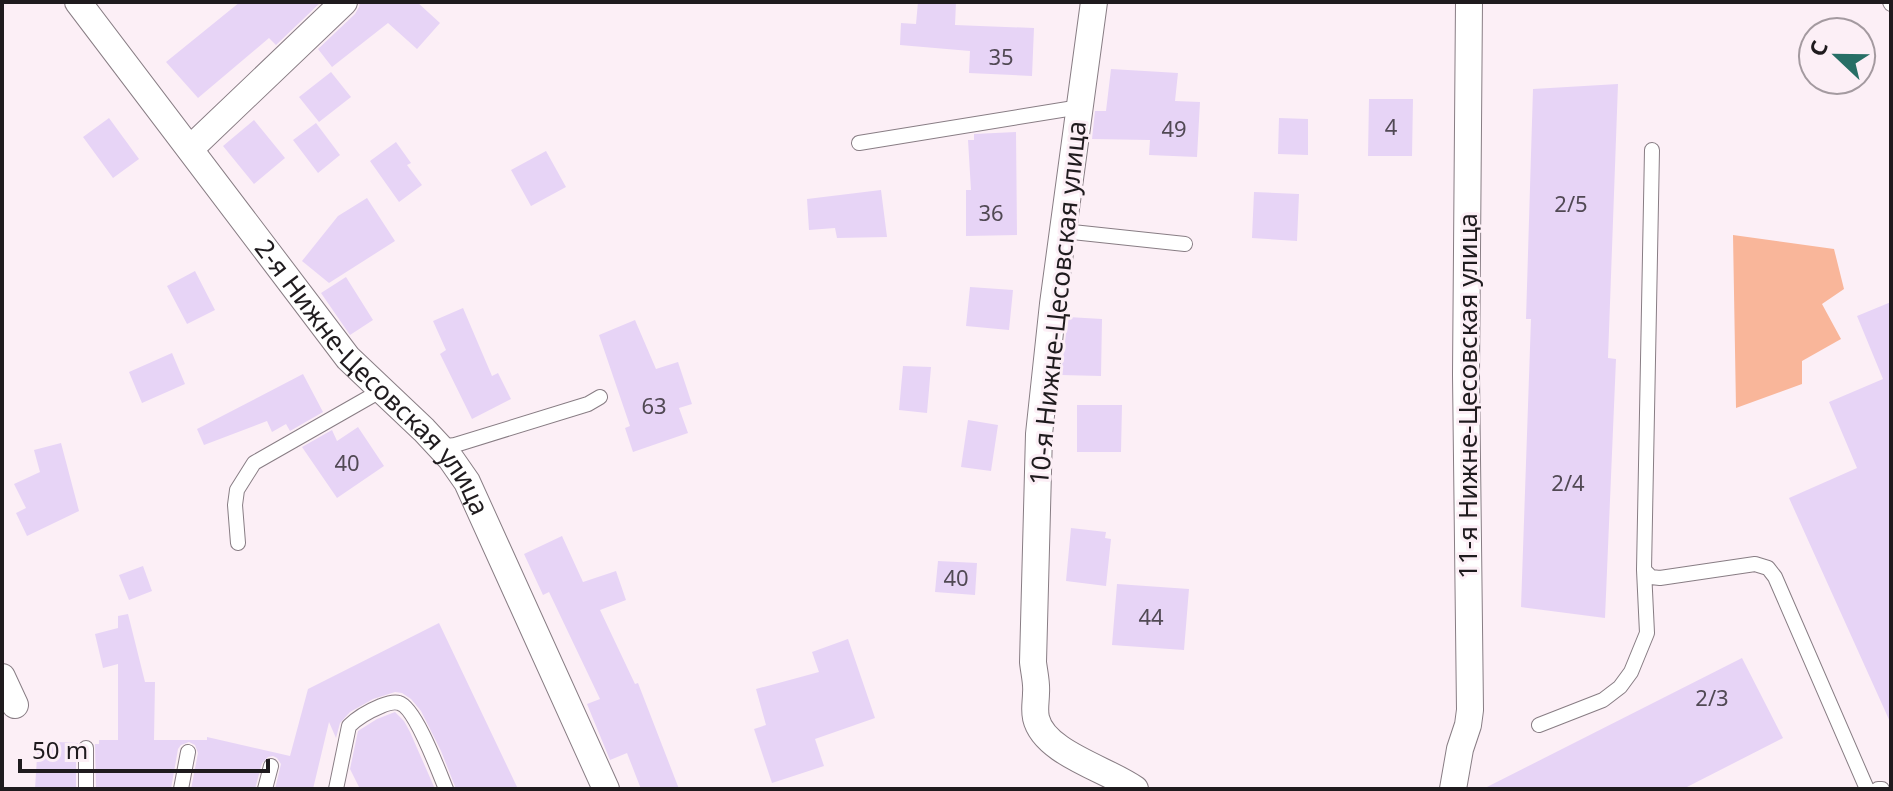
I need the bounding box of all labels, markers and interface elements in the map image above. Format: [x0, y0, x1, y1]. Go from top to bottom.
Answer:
north arrow [1797, 16, 1877, 96]
text: С [1801, 36, 1834, 60]
house number: 35 [988, 41, 1014, 71]
house number: 4 [1385, 111, 1398, 141]
house number: 49 [1161, 113, 1187, 143]
street label: 10-я Нижне-Цесовская улица [1020, 119, 1094, 487]
house number: 2/5 [1554, 188, 1588, 218]
house number: 36 [978, 197, 1004, 227]
street label: 11-я Нижне-Цесовская улица [1449, 213, 1485, 579]
street label: 2-я Нижне-Цесовская улица [247, 231, 499, 520]
house number: 63 [641, 390, 667, 420]
house number: 40 [334, 447, 360, 477]
house number: 2/4 [1551, 467, 1585, 497]
house number: 40 [943, 562, 969, 592]
house number: 44 [1138, 601, 1164, 631]
house number: 2/3 [1695, 682, 1729, 712]
scale bar [20, 723, 268, 773]
text: 50 m [32, 733, 88, 766]

